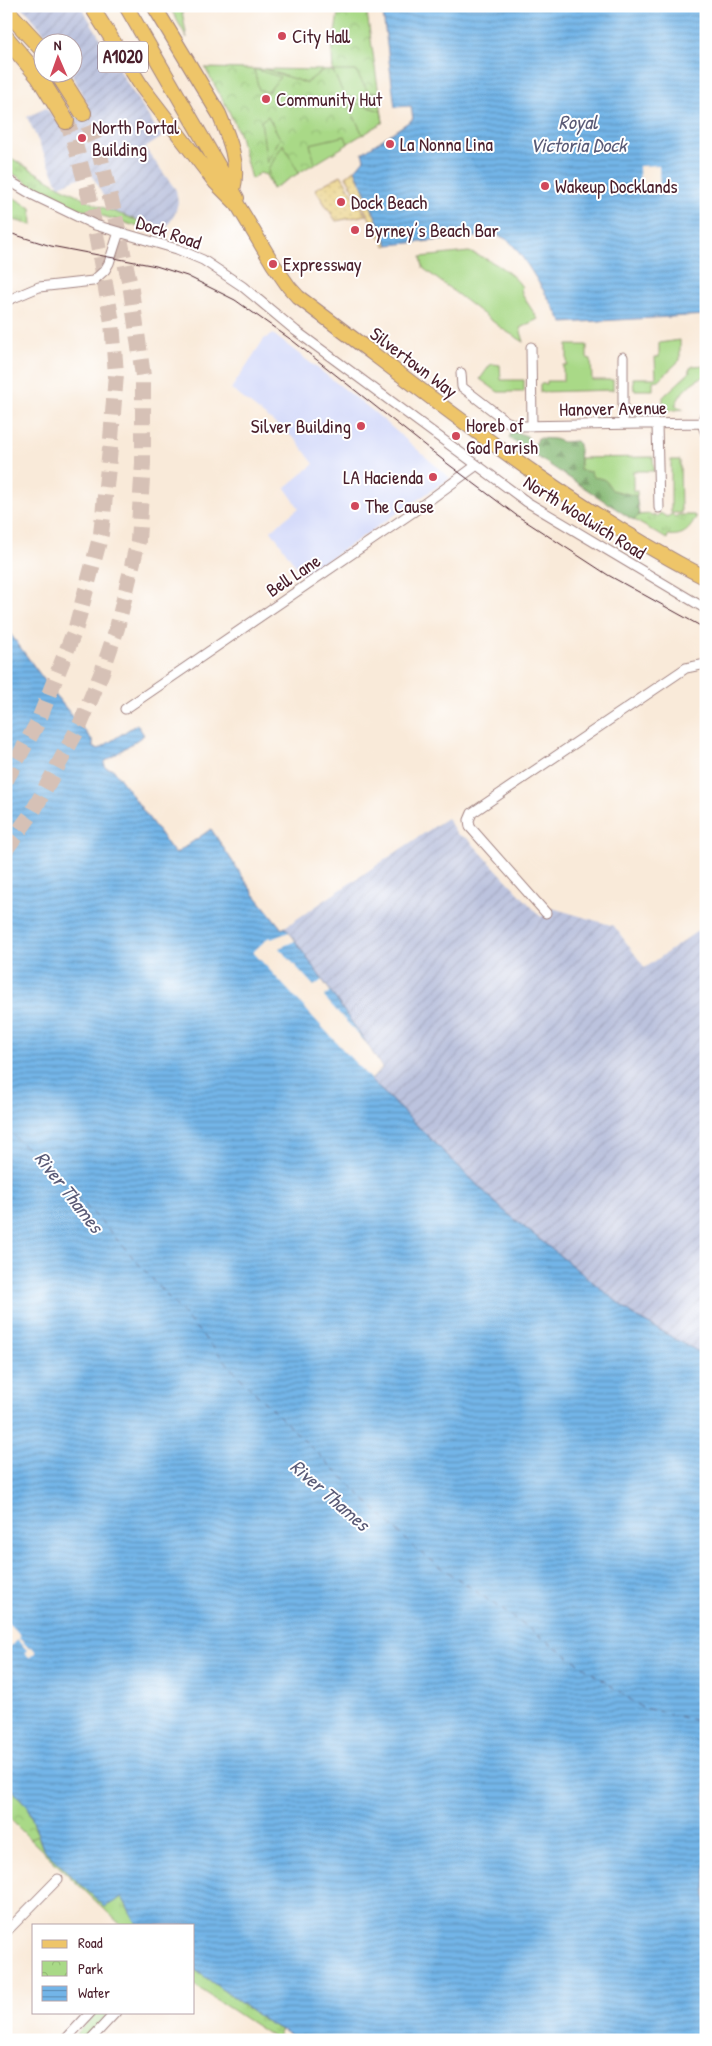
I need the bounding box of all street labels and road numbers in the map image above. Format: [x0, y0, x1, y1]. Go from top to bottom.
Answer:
road number: A1020 [98, 42, 148, 72]
street label: Dock Road [133, 209, 206, 255]
street label: Silvertown Way [365, 320, 463, 404]
street label: Hanover Avenue [559, 394, 667, 422]
street label: North Woolwich Road [519, 469, 652, 565]
street label: Bell Lane [261, 547, 326, 603]

